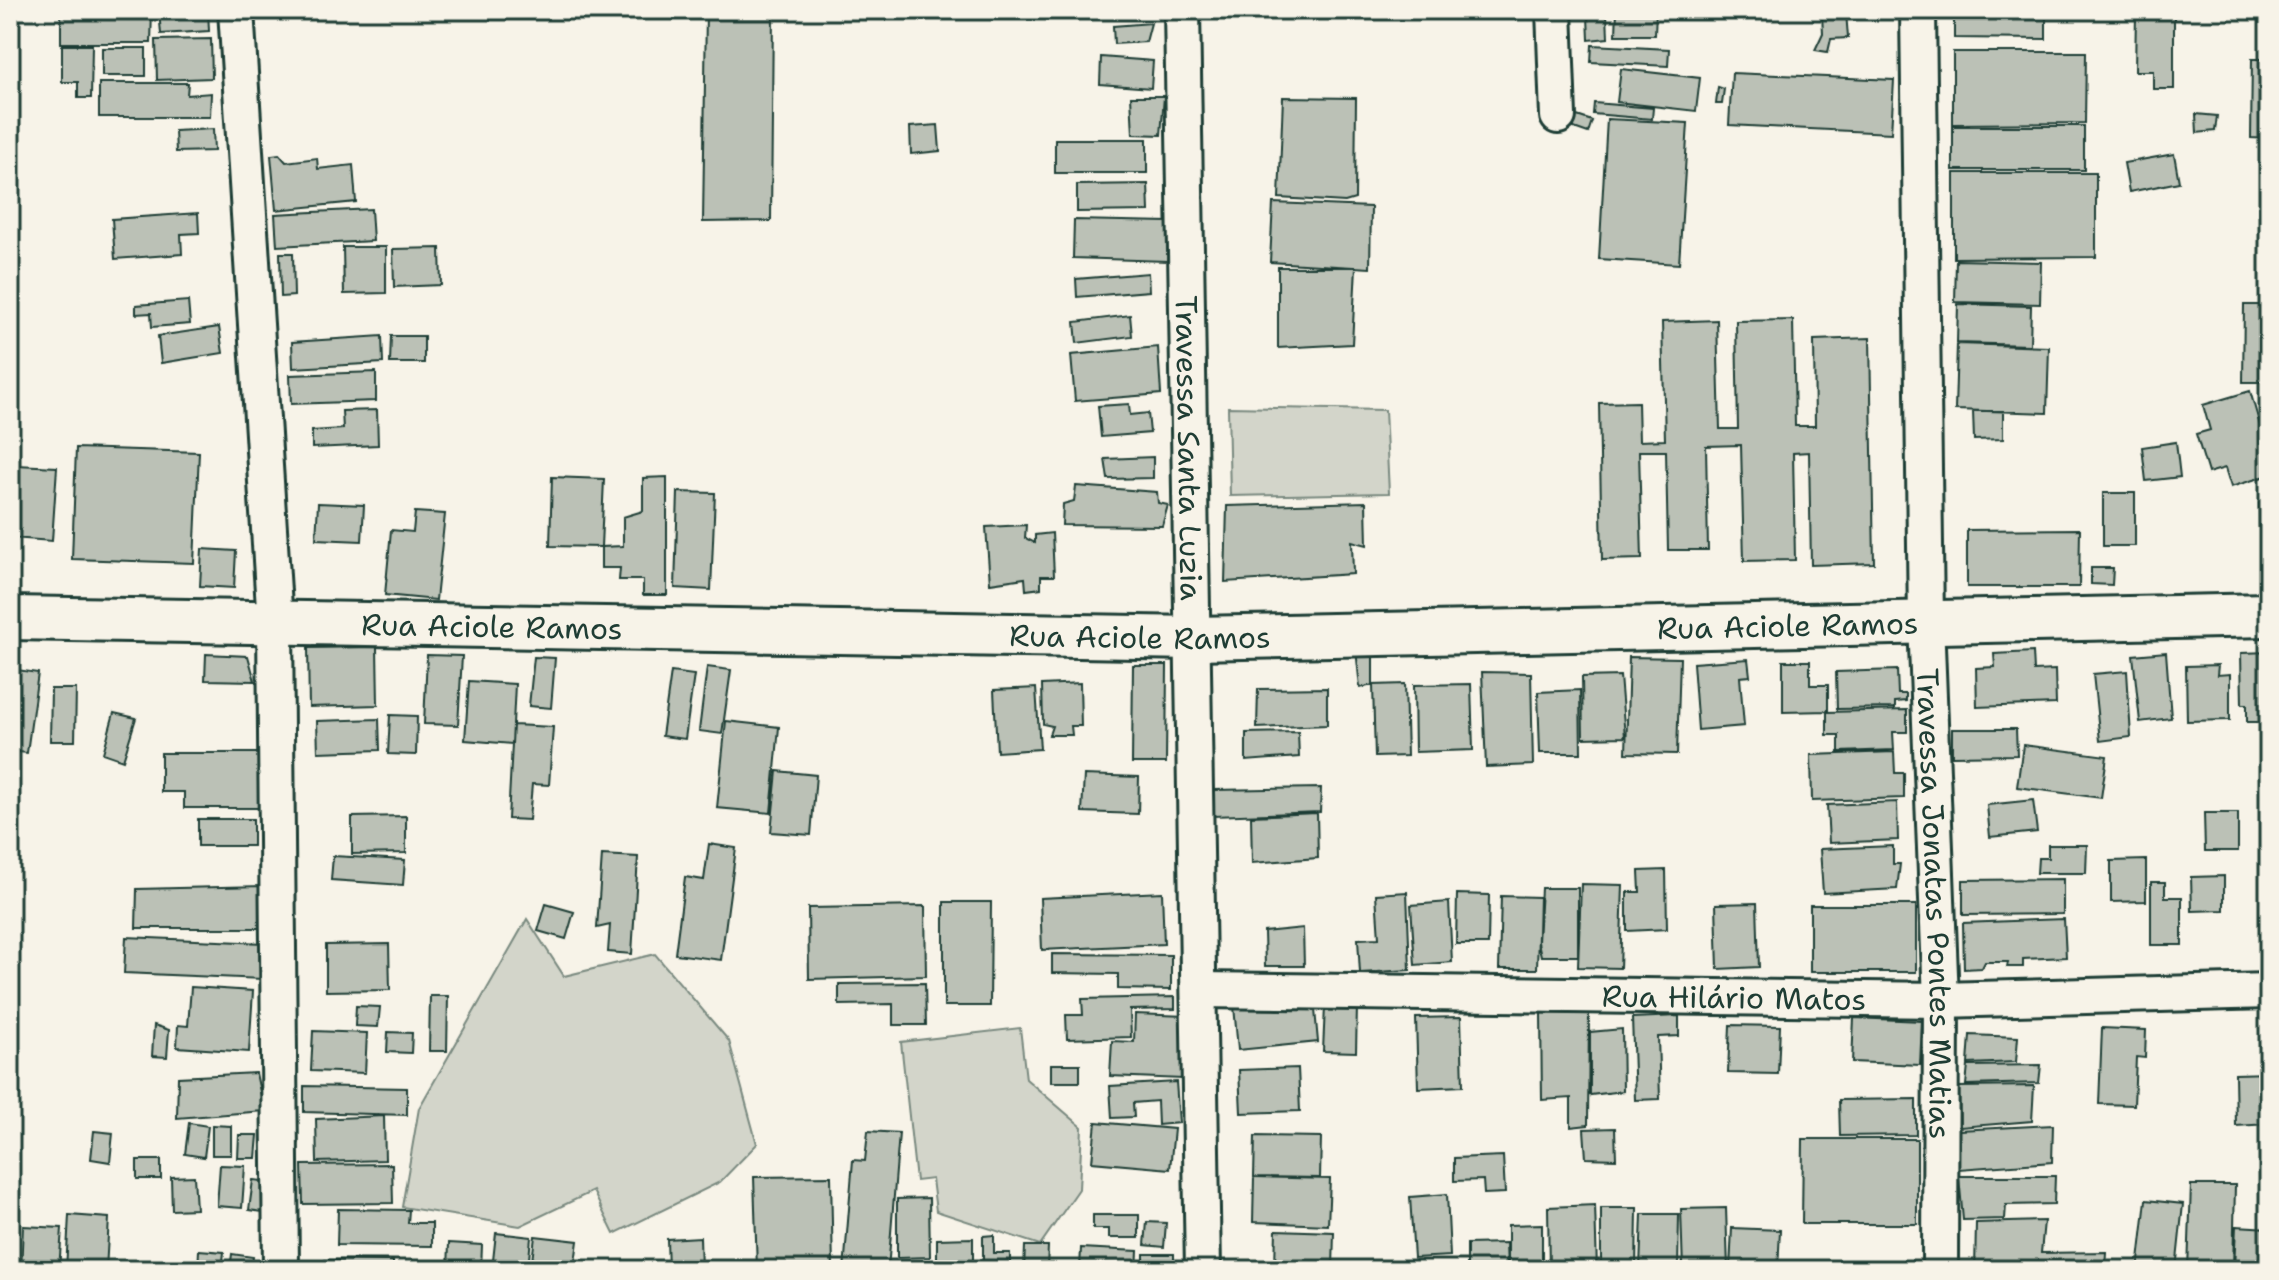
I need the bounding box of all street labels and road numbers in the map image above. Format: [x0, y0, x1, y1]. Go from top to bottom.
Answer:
street label: Travessa Santa Luzia [1166, 295, 1212, 601]
street label: Rua Aciole Ramos [1657, 602, 1919, 649]
street label: Rua Aciole Ramos [361, 603, 623, 649]
street label: Rua Aciole Ramos [1009, 614, 1271, 659]
street label: Travessa Jonatas Pontes Matias [1907, 667, 1962, 1139]
street label: Rua Hilário Matos [1601, 975, 1866, 1019]

